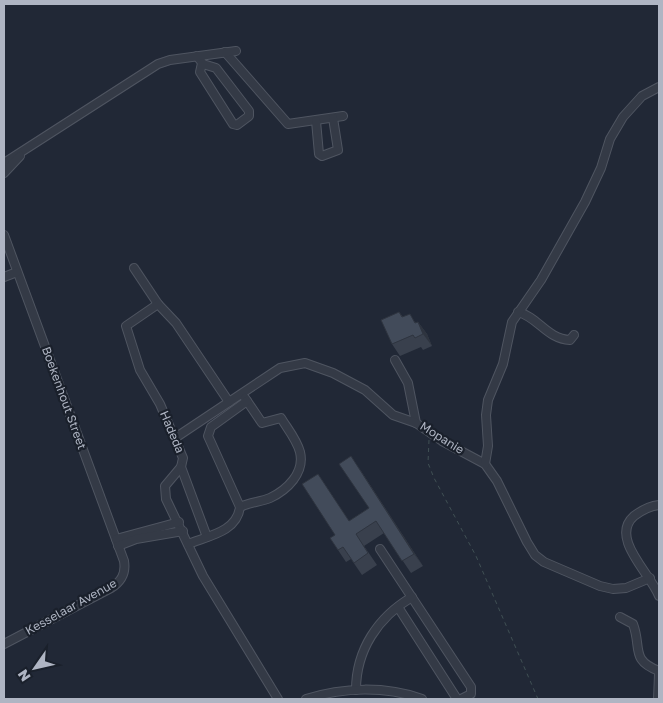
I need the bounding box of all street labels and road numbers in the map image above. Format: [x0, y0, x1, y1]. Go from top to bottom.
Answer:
street label: Boekenhout Street [39, 344, 90, 451]
street label: Hadeda [157, 408, 188, 455]
street label: Mopanie [417, 418, 467, 457]
street label: Kesselaar Avenue [22, 575, 119, 638]

